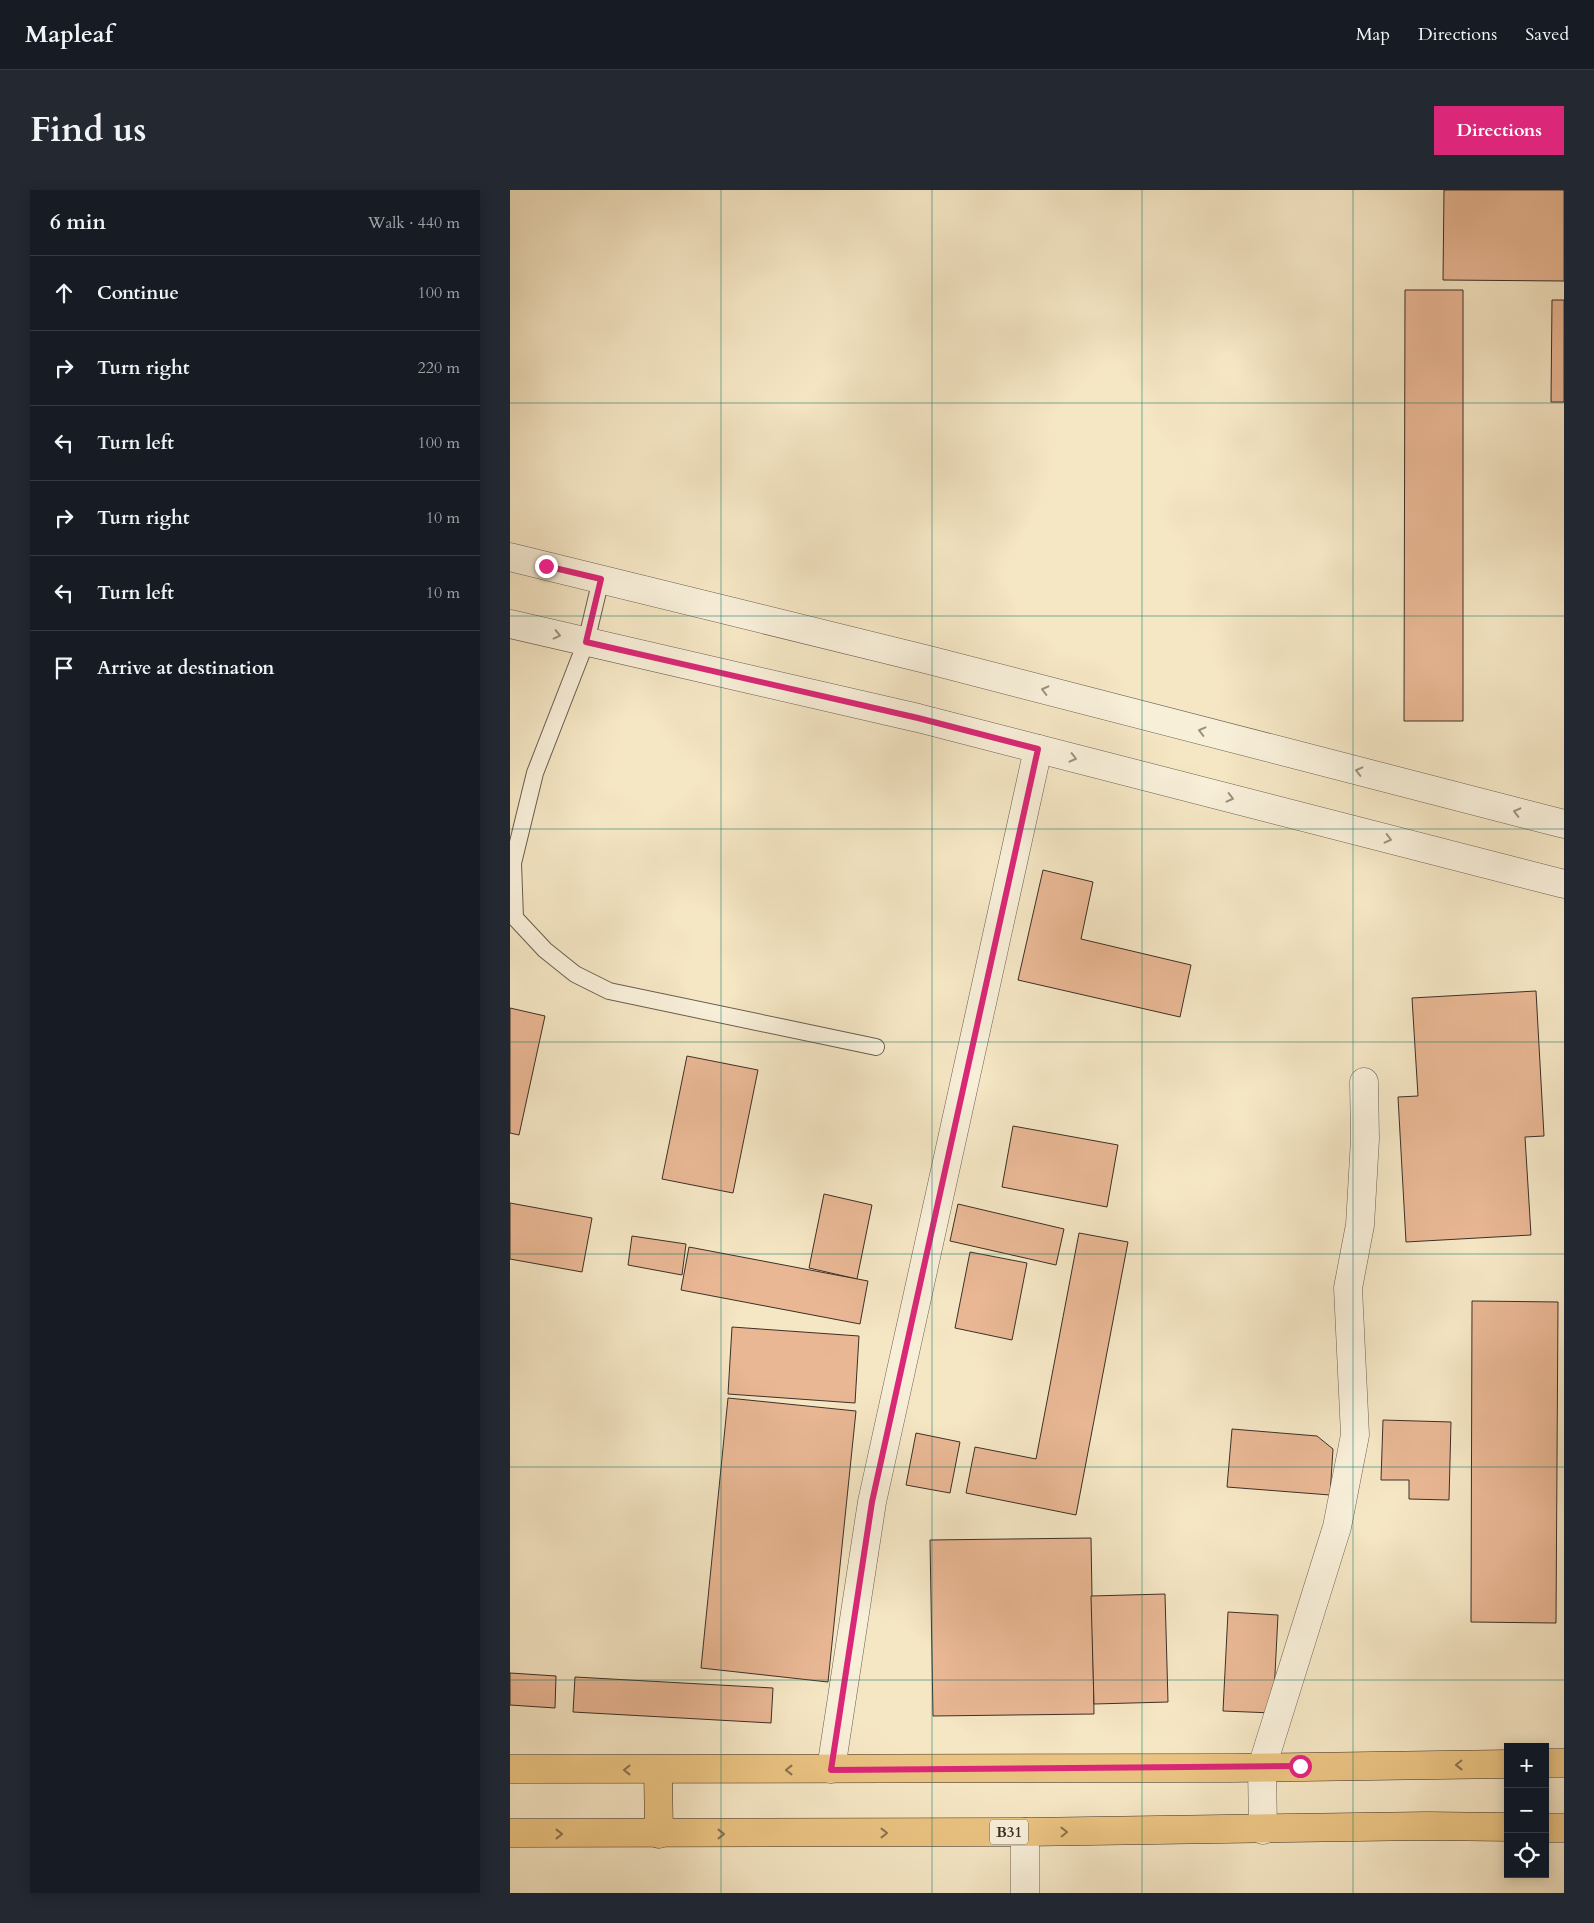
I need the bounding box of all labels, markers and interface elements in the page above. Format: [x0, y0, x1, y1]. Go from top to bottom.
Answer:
text: Mapleaf [25, 18, 113, 51]
text: Map [1356, 22, 1390, 47]
text: Directions [1418, 22, 1497, 47]
text: Saved [1525, 22, 1569, 47]
text: Find us [30, 106, 146, 154]
button: Directions [1434, 106, 1564, 155]
text: 6 min [50, 208, 106, 237]
text: Walk · 440 m [368, 212, 460, 234]
icon: ahead [50, 279, 78, 307]
text: Continue [97, 280, 179, 306]
text: 100 m [418, 282, 460, 304]
icon: right [50, 354, 78, 382]
text: Turn right [97, 355, 189, 381]
text: 220 m [418, 357, 460, 379]
icon: left [50, 429, 78, 457]
text: Turn left [97, 430, 174, 456]
text: 100 m [418, 432, 460, 454]
icon: right [50, 504, 78, 532]
text: Turn right [97, 505, 189, 531]
text: 10 m [426, 507, 460, 529]
route end [535, 555, 558, 578]
icon: left [50, 579, 78, 607]
text: Turn left [97, 580, 174, 606]
text: 10 m [426, 582, 460, 604]
one-way arrow [553, 629, 562, 640]
icon: arrive [50, 654, 78, 682]
text: Arrive at destination [97, 655, 274, 681]
one-way arrow [1040, 685, 1049, 696]
one-way arrow [1198, 726, 1207, 737]
one-way arrow [1068, 752, 1077, 763]
one-way arrow [1355, 766, 1364, 777]
one-way arrow [1226, 793, 1234, 803]
one-way arrow [1512, 807, 1521, 818]
one-way arrow [1383, 833, 1392, 844]
map controls [1504, 1743, 1549, 1878]
button: + [1504, 1743, 1549, 1788]
route start [1289, 1755, 1312, 1778]
one-way arrow [1455, 1759, 1463, 1770]
one-way arrow [622, 1765, 630, 1775]
one-way arrow [785, 1765, 792, 1775]
button: − [1504, 1788, 1549, 1833]
road number: B31 [990, 1820, 1028, 1844]
one-way arrow [1060, 1827, 1068, 1837]
one-way arrow [880, 1828, 888, 1838]
one-way arrow [555, 1829, 563, 1839]
one-way arrow [718, 1829, 725, 1839]
button: locate [1504, 1833, 1549, 1878]

